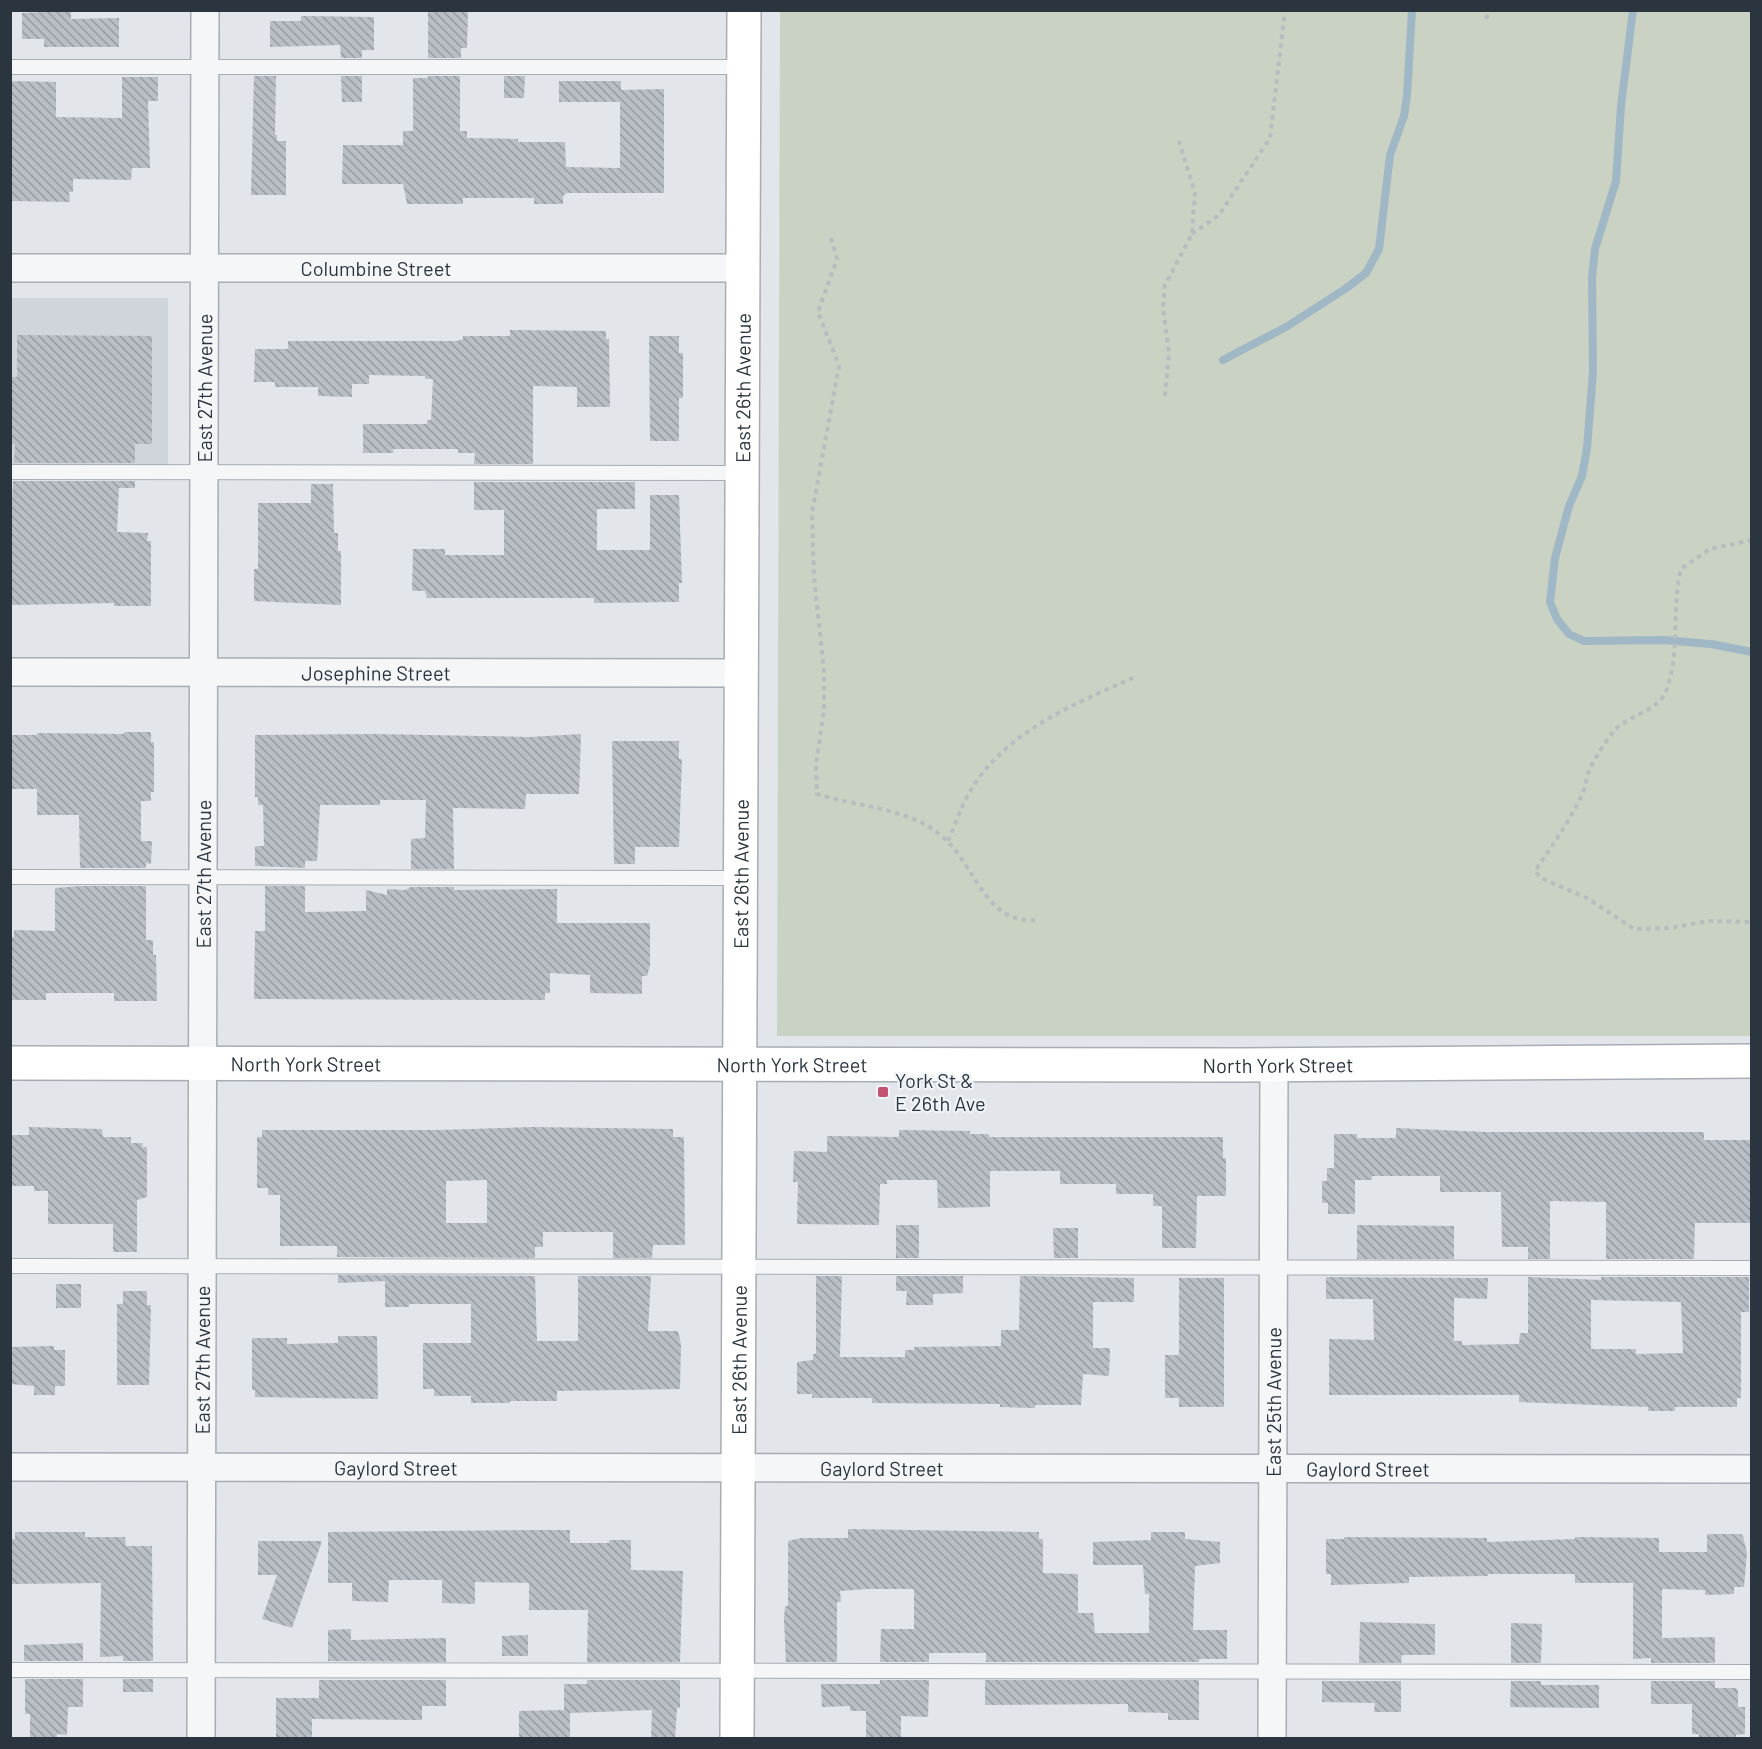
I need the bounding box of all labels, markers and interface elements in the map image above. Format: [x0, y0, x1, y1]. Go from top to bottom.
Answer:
street label: Columbine Street [301, 256, 451, 280]
street label: East 27th Avenue [192, 313, 216, 463]
street label: East 26th Avenue [730, 313, 755, 463]
street label: Josephine Street [301, 660, 451, 685]
street label: East 27th Avenue [191, 799, 215, 949]
street label: East 26th Avenue [728, 799, 753, 949]
street label: North York Street [230, 1051, 382, 1076]
street label: North York Street [716, 1052, 868, 1076]
street label: North York Street [1202, 1052, 1354, 1077]
place label: York St & E 26th Ave [895, 1068, 986, 1115]
marker: York St & E 26th Ave [876, 1085, 890, 1099]
street label: East 27th Avenue [190, 1285, 214, 1435]
street label: East 26th Avenue [726, 1285, 751, 1435]
street label: East 25th Avenue [1261, 1327, 1285, 1477]
street label: Gaylord Street [334, 1455, 458, 1480]
street label: Gaylord Street [820, 1456, 944, 1480]
street label: Gaylord Street [1306, 1456, 1430, 1481]

